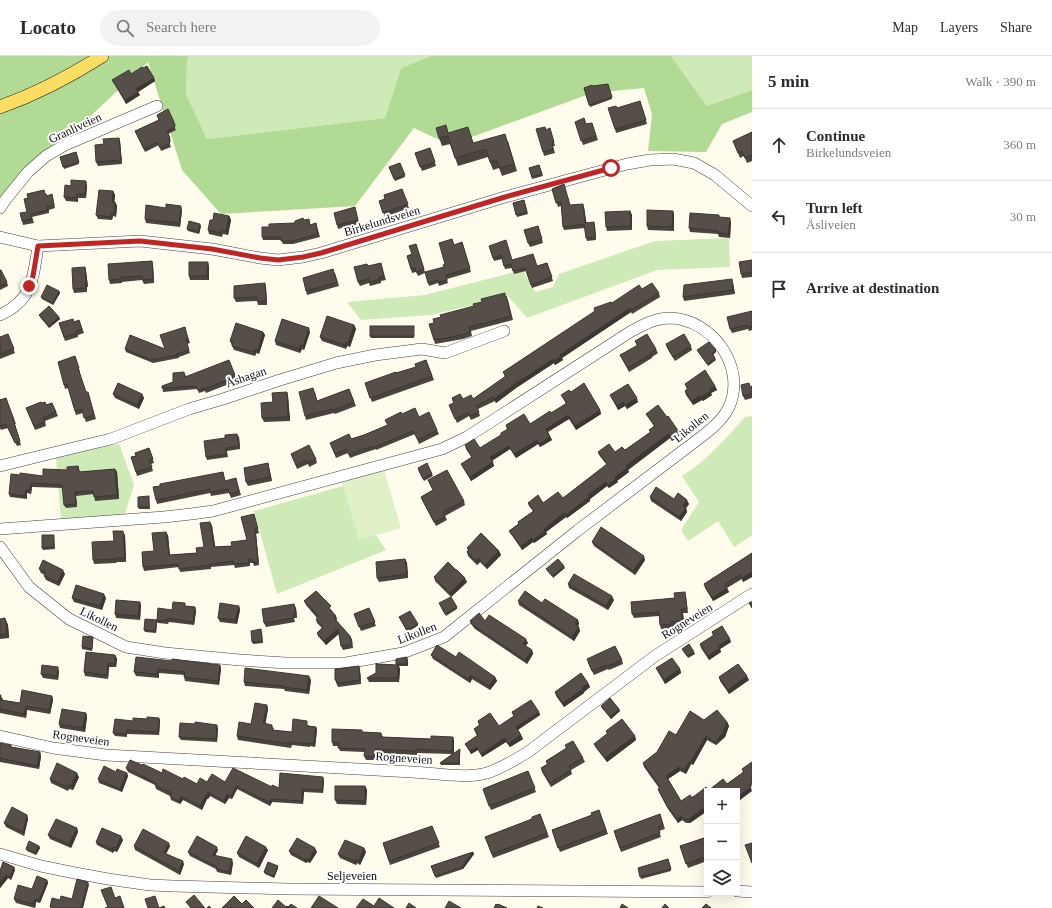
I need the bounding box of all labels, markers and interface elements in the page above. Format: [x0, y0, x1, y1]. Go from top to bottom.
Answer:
search box [100, 10, 380, 46]
text: Locato [20, 17, 76, 38]
icon: search [114, 17, 136, 39]
text: Search here [146, 19, 216, 35]
text: Map [892, 20, 918, 35]
text: Layers [940, 20, 978, 35]
text: Share [1000, 20, 1032, 35]
text: 5 min [768, 72, 809, 91]
text: Walk · 390 m [965, 74, 1036, 89]
street label: Granliveien [46, 110, 104, 146]
text: Continue [806, 128, 865, 144]
icon: ahead [768, 134, 790, 156]
text: 360 m [1003, 137, 1036, 152]
text: Birkelundsveien [806, 145, 891, 160]
route start [602, 159, 620, 177]
text: Turn left [806, 200, 863, 216]
street label: Birkelundsveien [342, 203, 422, 239]
icon: left [768, 206, 790, 228]
text: 30 m [1010, 209, 1036, 224]
text: Åsliveien [806, 217, 856, 232]
route end [20, 277, 38, 295]
icon: arrive [768, 278, 790, 300]
text: Arrive at destination [806, 280, 939, 296]
street label: Åshagan [224, 364, 268, 390]
street label: Likollen [671, 409, 711, 445]
street label: Rogneveien [659, 600, 715, 642]
street label: Likollen [78, 604, 120, 634]
street label: Likollen [396, 619, 438, 647]
street label: Rogneveien [52, 727, 110, 749]
street label: Rogneveien [375, 749, 433, 767]
map controls [704, 788, 740, 896]
button: + [704, 788, 740, 824]
button: − [704, 824, 740, 860]
button: layers [704, 860, 740, 896]
street label: Seljeveien [327, 869, 377, 883]

